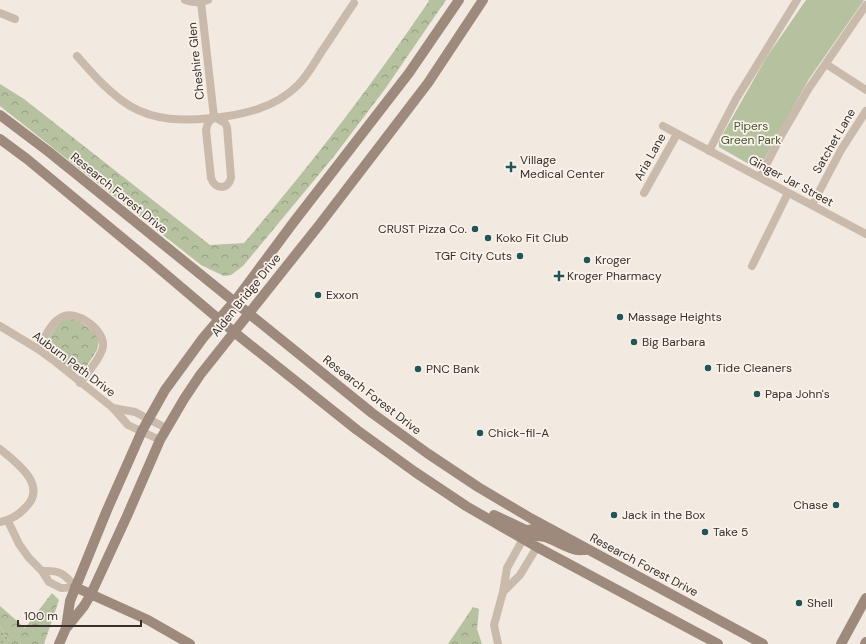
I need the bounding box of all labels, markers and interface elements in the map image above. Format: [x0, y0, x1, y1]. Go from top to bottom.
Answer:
street label: Cheshire Glen [184, 21, 208, 101]
street label: Satchet Lane [809, 105, 859, 176]
park label: Pipers Green Park [721, 118, 781, 148]
street label: Aria Lane [631, 130, 670, 183]
street label: Research Forest Drive [67, 149, 171, 237]
place label: Village Medical Center [520, 152, 605, 182]
street label: Ginger Jar Street [746, 152, 836, 210]
marker: Village Medical Center [505, 161, 517, 173]
place label: CRUST Pizza Co. [378, 221, 467, 237]
marker: CRUST Pizza Co. [470, 224, 480, 234]
place label: Koko Fit Club [496, 230, 569, 246]
marker: Koko Fit Club [483, 233, 493, 243]
place label: TGF City Cuts [435, 248, 512, 264]
street label: Alden Bridge Drive [208, 250, 284, 340]
marker: TGF City Cuts [515, 251, 525, 261]
place label: Kroger [595, 252, 631, 268]
marker: Kroger [582, 255, 592, 265]
place label: Kroger Pharmacy [567, 268, 662, 284]
marker: Kroger Pharmacy [554, 271, 564, 281]
place label: Exxon [326, 287, 359, 303]
marker: Exxon [313, 290, 323, 300]
place label: Massage Heights [628, 309, 722, 325]
marker: Massage Heights [615, 312, 625, 322]
street label: Auburn Path Drive [29, 328, 119, 401]
place label: Big Barbara [642, 334, 705, 350]
marker: Big Barbara [629, 337, 639, 347]
street label: Research Forest Drive [320, 352, 425, 439]
place label: Tide Cleaners [716, 360, 792, 376]
place label: PNC Bank [426, 361, 480, 377]
marker: Tide Cleaners [703, 363, 713, 373]
marker: PNC Bank [413, 364, 423, 374]
place label: Papa John's [765, 386, 830, 402]
marker: Papa John's [752, 389, 762, 399]
place label: Chick-fil-A [488, 425, 549, 441]
marker: Chick-fil-A [475, 428, 485, 438]
place label: Chase [793, 497, 828, 513]
marker: Chase [831, 500, 841, 510]
place label: Jack in the Box [622, 507, 705, 523]
marker: Jack in the Box [609, 510, 619, 520]
place label: Take 5 [713, 524, 748, 540]
marker: Take 5 [700, 527, 710, 537]
street label: Research Forest Drive [587, 530, 701, 600]
place label: Shell [807, 595, 833, 611]
marker: Shell [794, 598, 804, 608]
scale bar [18, 602, 141, 628]
text: 100 m [24, 608, 58, 624]

